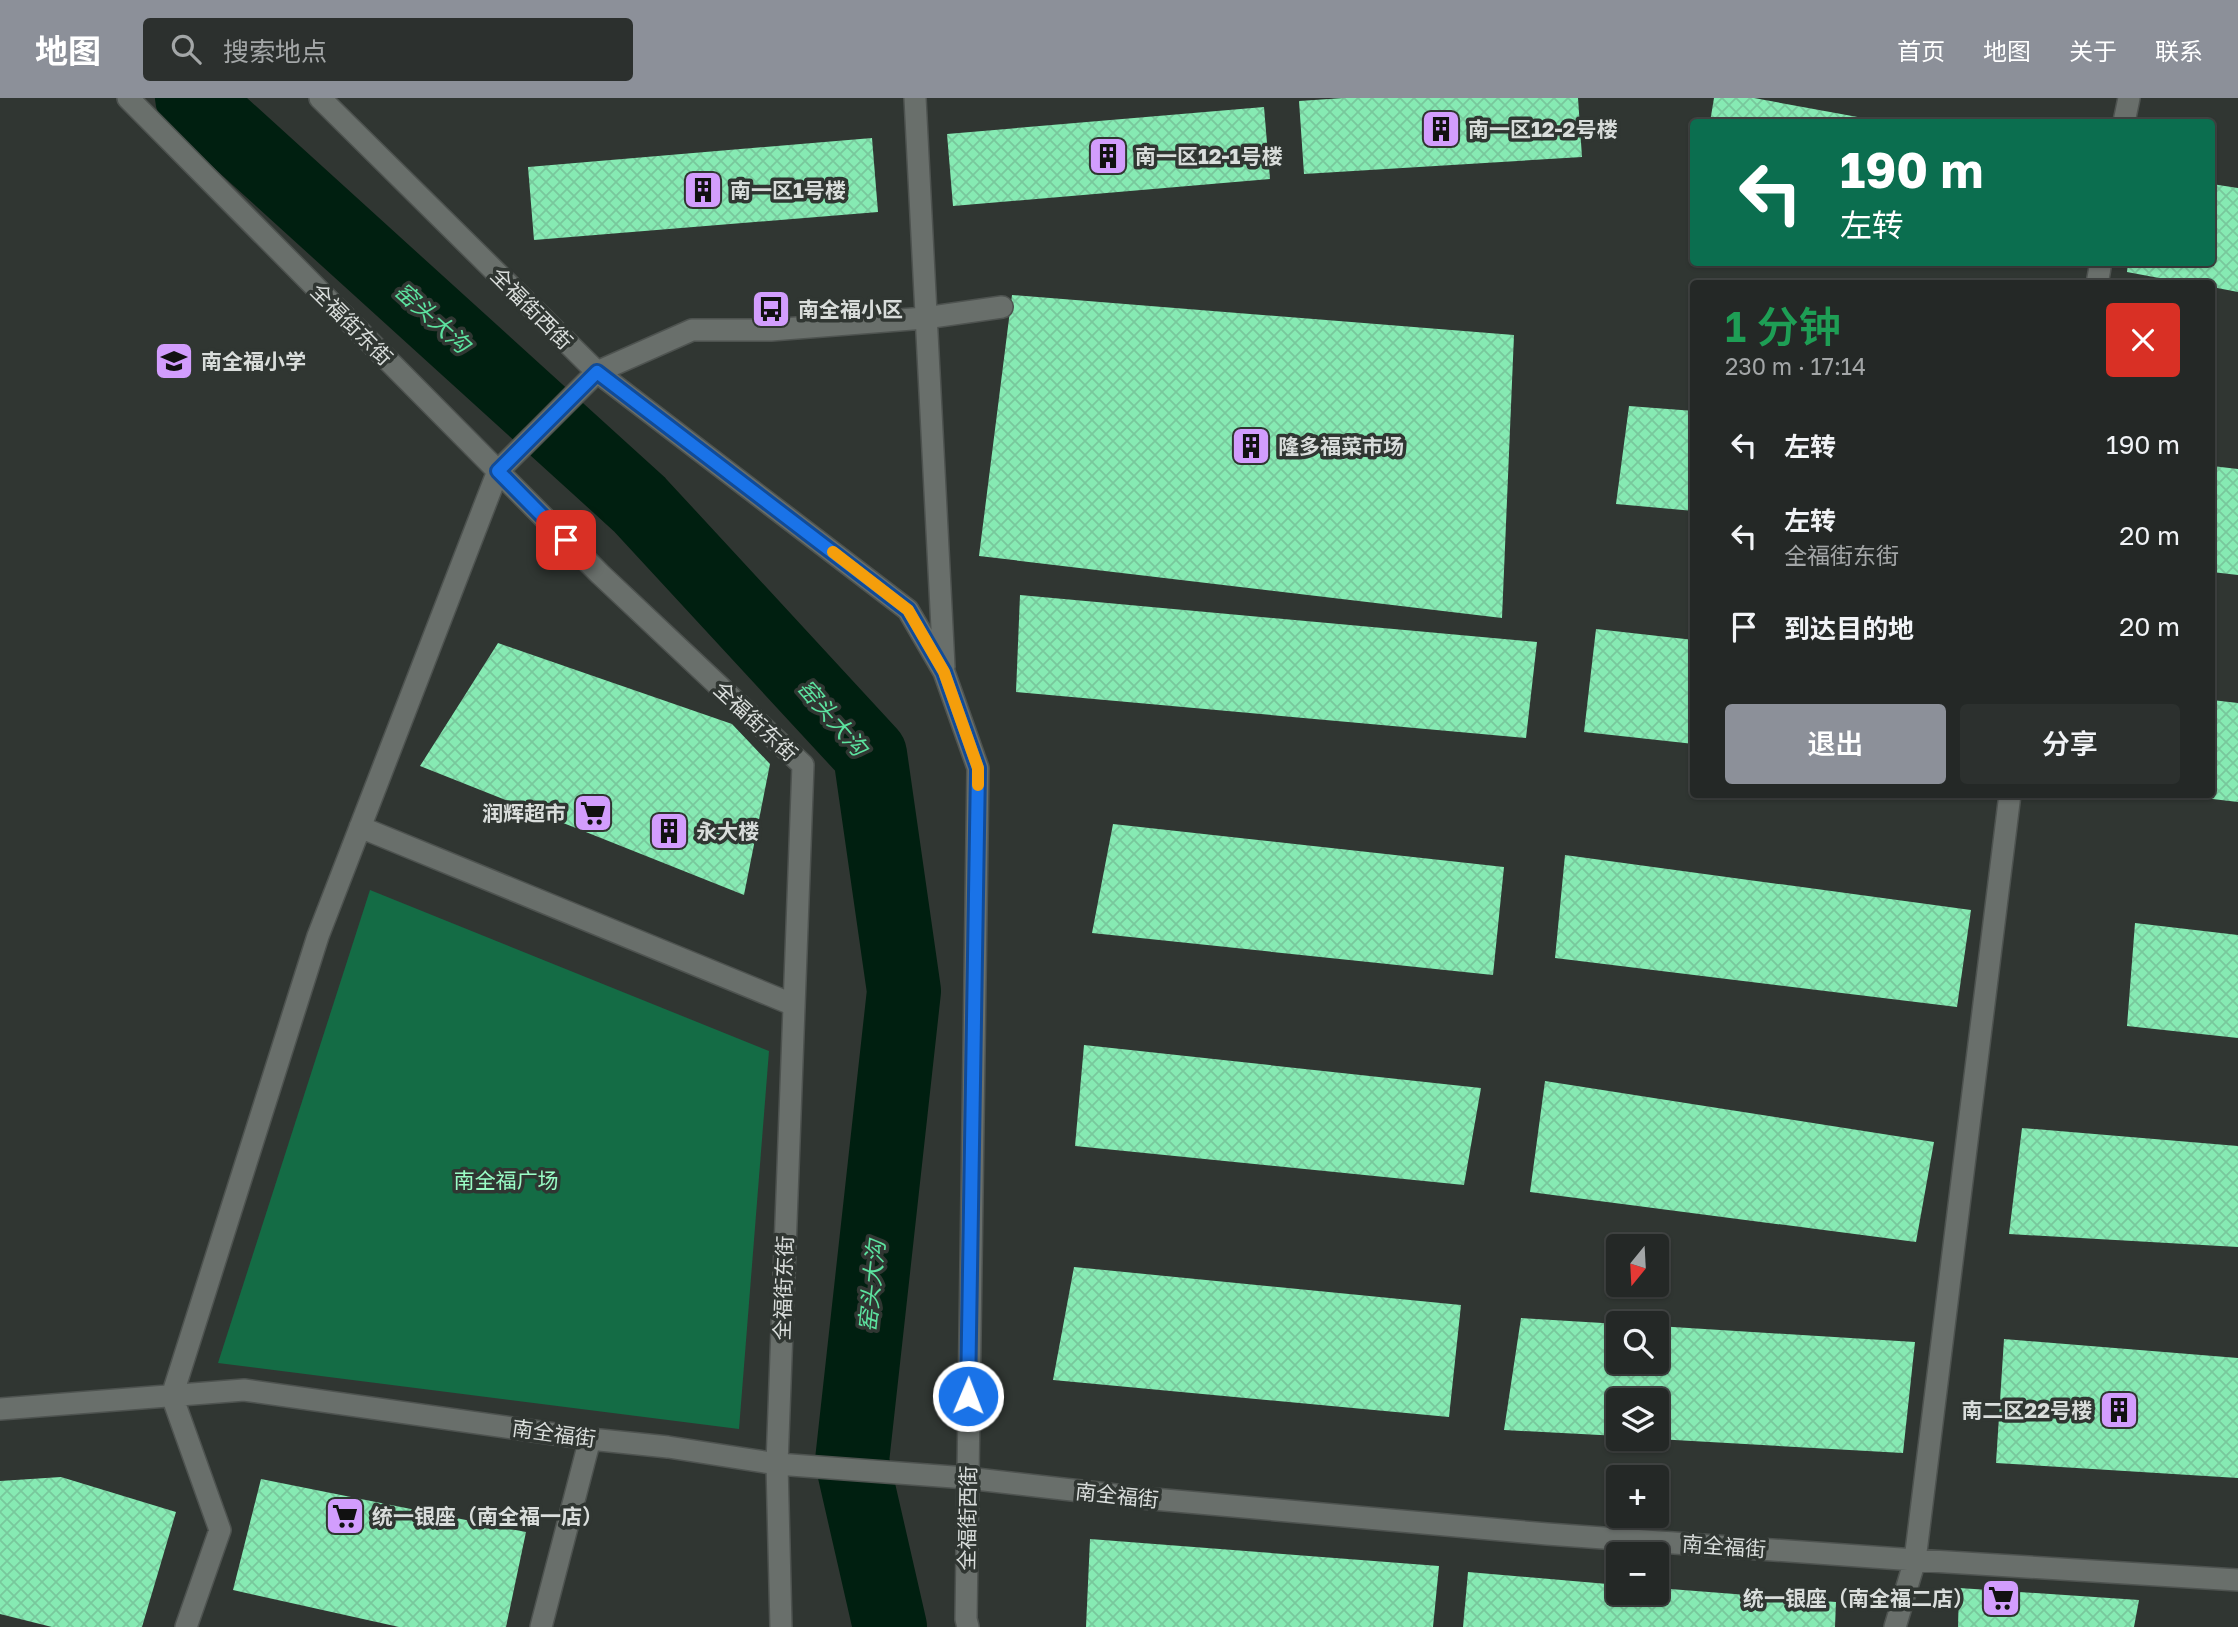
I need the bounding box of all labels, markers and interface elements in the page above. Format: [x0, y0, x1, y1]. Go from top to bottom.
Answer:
search box [143, 18, 633, 81]
icon: search [167, 30, 205, 68]
text: 地图 [35, 31, 101, 70]
text: 搜索地点 [223, 36, 327, 67]
text: 首页 [1897, 36, 1945, 65]
text: 地图 [1983, 36, 2031, 65]
text: 关于 [2069, 36, 2117, 65]
text: 联系 [2155, 36, 2203, 65]
building icon: 南一区12-2号楼 [1420, 108, 1462, 150]
place label: 南一区12-2号楼 [1468, 116, 1617, 142]
building icon: 南一区12-1号楼 [1087, 135, 1129, 177]
text: 190 m [1840, 140, 1983, 199]
place label: 南一区12-1号楼 [1135, 143, 1282, 169]
icon: left [1725, 147, 1816, 238]
building icon: 南一区1号楼 [682, 169, 724, 211]
place label: 南一区1号楼 [730, 177, 846, 203]
text: 左转 [1840, 206, 1904, 244]
street label: 全福街西街 [486, 262, 578, 354]
water label: 窑头大沟 [389, 276, 479, 360]
street label: 全福街东街 [306, 278, 398, 370]
bus stop icon: 南全福小区 [750, 288, 792, 330]
place label: 南全福小区 [798, 296, 903, 322]
text: 1 分钟 [1725, 301, 1841, 351]
button: close [2106, 303, 2180, 377]
school or university icon: 南全福小学 [153, 340, 195, 382]
place label: 南全福小学 [201, 348, 306, 374]
text: 230 m · 17:14 [1725, 352, 1866, 380]
building icon: 隆多福菜市场 [1230, 425, 1272, 467]
icon: left [1725, 426, 1763, 464]
text: 190 m [2106, 429, 2180, 460]
text: 左转 [1784, 431, 1836, 462]
place label: 隆多福菜市场 [1278, 433, 1404, 459]
text: 左转 [1784, 505, 1836, 536]
pin [536, 510, 596, 570]
icon: left [1725, 517, 1763, 555]
text: 20 m [2119, 520, 2180, 551]
icon: arrive [547, 521, 585, 559]
text: 全福街东街 [1784, 541, 1899, 569]
icon: arrive [1725, 608, 1763, 646]
text: 20 m [2119, 611, 2180, 642]
text: 到达目的地 [1784, 613, 1914, 644]
water label: 窑头大沟 [792, 673, 876, 763]
street label: 全福街东街 [709, 676, 803, 766]
button: 退出 [1725, 704, 1946, 784]
button: 分享 [1960, 704, 2180, 784]
supermarket icon: 润辉超市 [572, 792, 614, 834]
place label: 润辉超市 [482, 800, 566, 826]
building icon: 永大楼 [648, 810, 690, 852]
place label: 永大楼 [696, 818, 759, 844]
park label: 南全福广场 [454, 1167, 559, 1193]
north arrow [1606, 1234, 1670, 1297]
map controls [1606, 1234, 1669, 1605]
street label: 全福街东街 [768, 1235, 798, 1341]
water label: 窑头大沟 [852, 1236, 890, 1333]
button: search [1606, 1311, 1669, 1374]
position arrow [931, 1359, 1005, 1433]
button: layers [1606, 1388, 1669, 1451]
building icon: 南二区22号楼 [2098, 1389, 2140, 1431]
place label: 南二区22号楼 [1961, 1397, 2092, 1423]
street label: 南全福街 [511, 1414, 597, 1452]
street label: 全福街西街 [953, 1465, 981, 1571]
button: + [1606, 1465, 1669, 1528]
street label: 南全福街 [1074, 1478, 1160, 1512]
supermarket icon: 统一银座（南全福一店） [324, 1495, 366, 1537]
place label: 统一银座（南全福一店） [372, 1503, 603, 1529]
street label: 南全福街 [1681, 1530, 1767, 1562]
button: − [1606, 1542, 1669, 1605]
supermarket icon: 统一银座（南全福二店） [1980, 1577, 2022, 1619]
place label: 统一银座（南全福二店） [1743, 1585, 1974, 1611]

